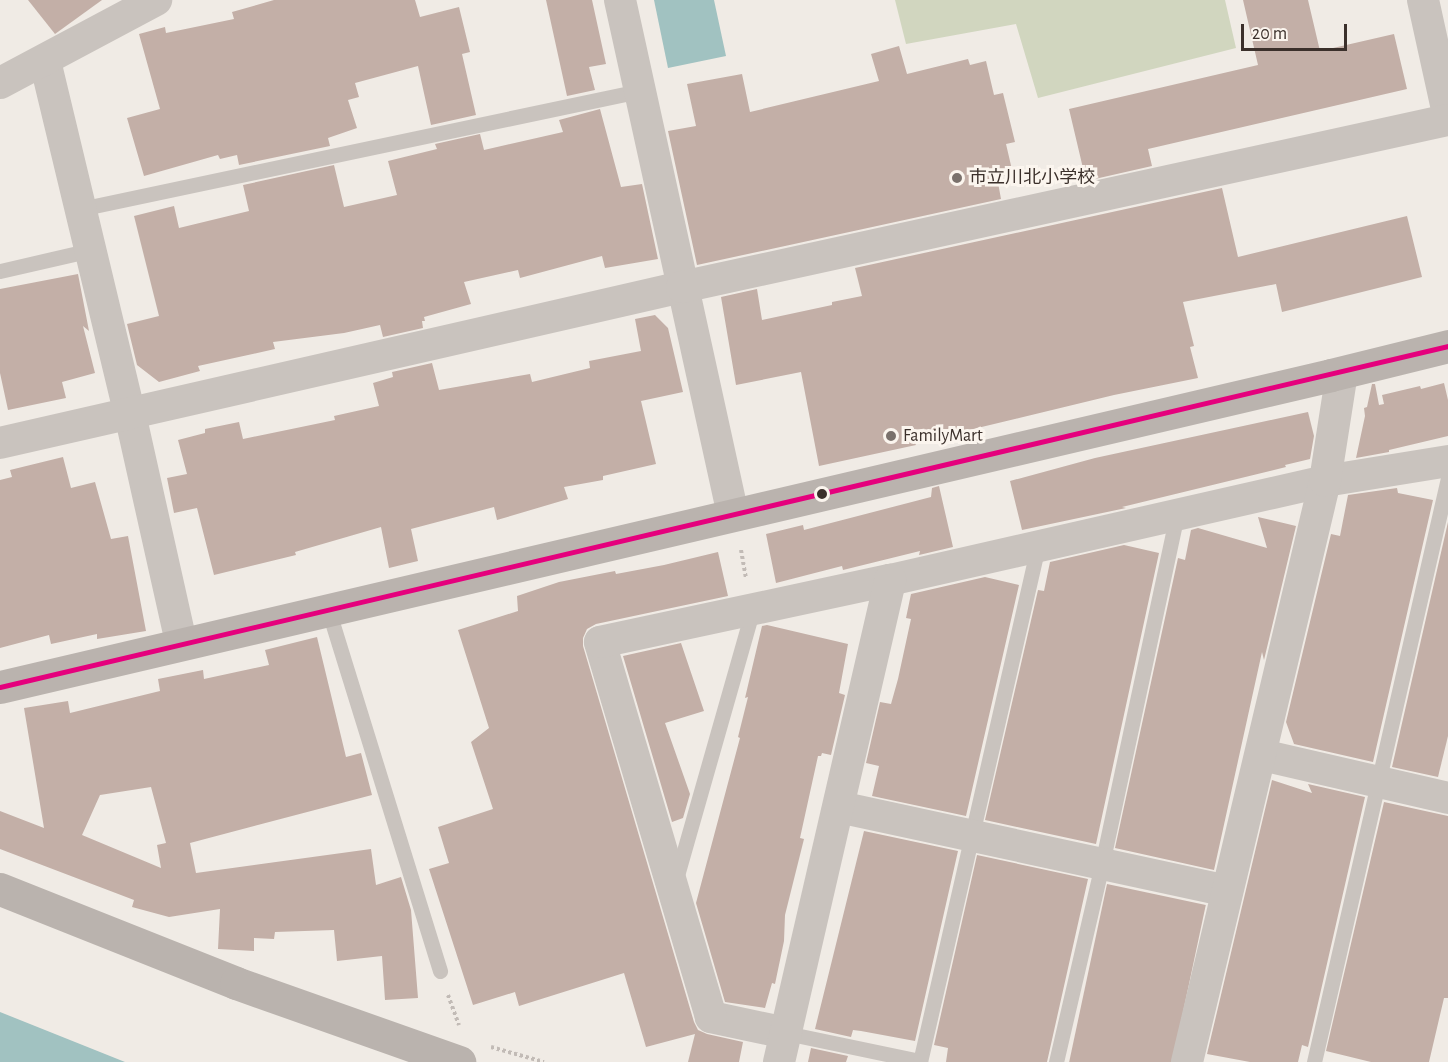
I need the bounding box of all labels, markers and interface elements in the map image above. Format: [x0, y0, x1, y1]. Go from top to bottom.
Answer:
scale bar [1244, 12, 1350, 50]
text: 20 m [1252, 25, 1287, 43]
place label: 市立川北小学校 [969, 167, 1095, 189]
marker: 市立川北小学校 [950, 171, 964, 185]
place label: FamilyMart [903, 425, 983, 447]
marker: FamilyMart [884, 429, 898, 443]
unlabelled marker [816, 488, 828, 500]

